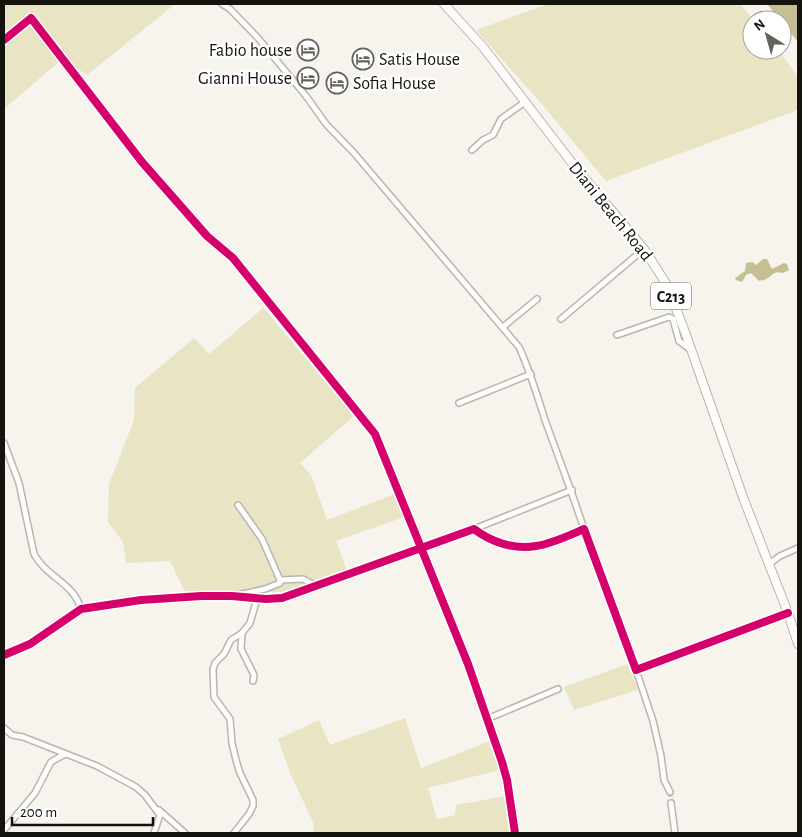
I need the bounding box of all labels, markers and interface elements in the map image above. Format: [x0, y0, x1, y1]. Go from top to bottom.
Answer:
north arrow [742, 10, 792, 60]
text: N [752, 17, 768, 34]
hotel icon: Fabio house [296, 38, 320, 62]
place label: Fabio house [209, 42, 292, 60]
hotel icon: Satis House [351, 47, 375, 71]
place label: Satis House [379, 51, 460, 69]
hotel icon: Gianni House [296, 66, 320, 90]
place label: Gianni House [198, 70, 292, 88]
hotel icon: Sofia House [325, 71, 349, 95]
place label: Sofia House [353, 75, 436, 93]
street label: Diani Beach Road [565, 159, 656, 265]
road number: C213 [651, 282, 691, 310]
scale bar [12, 794, 154, 826]
text: 200 m [20, 805, 57, 820]

